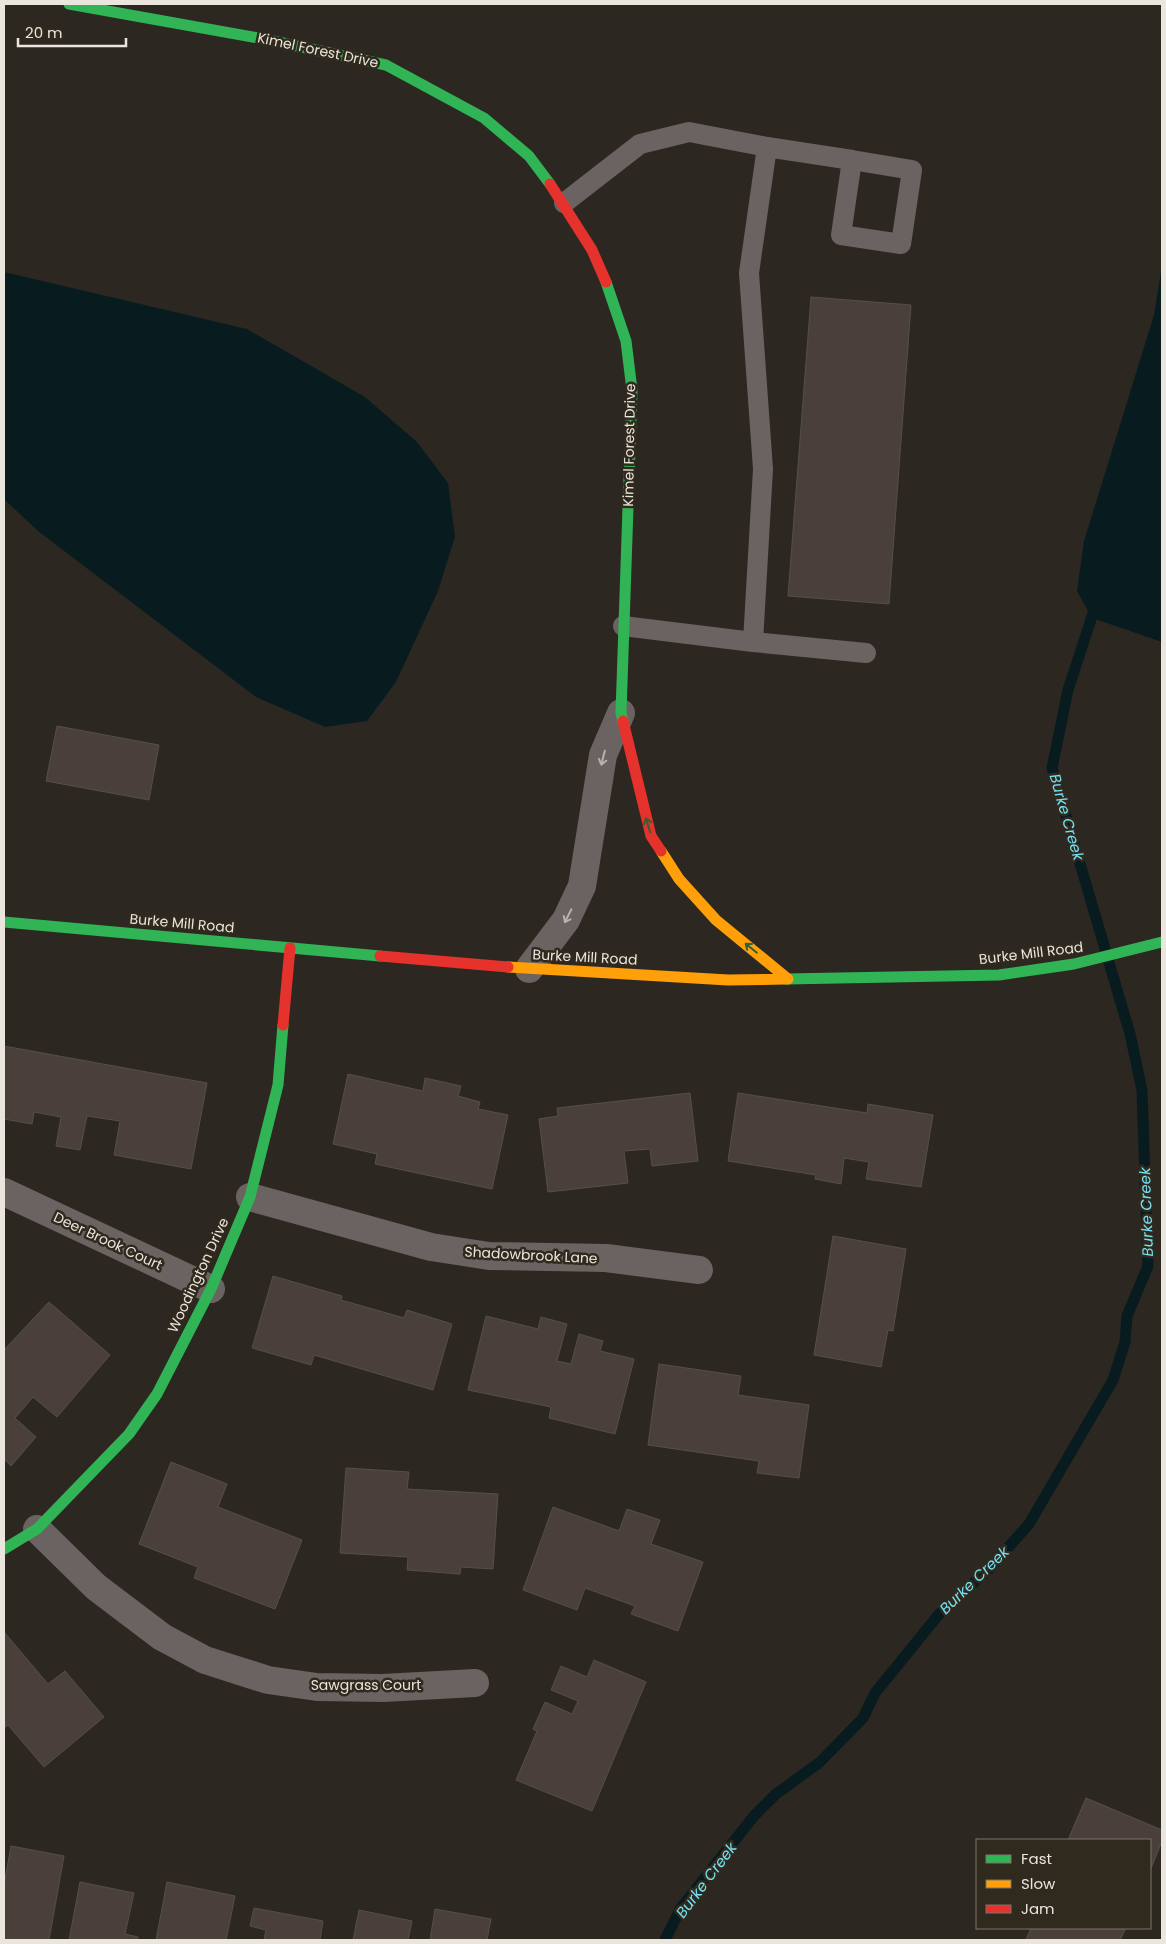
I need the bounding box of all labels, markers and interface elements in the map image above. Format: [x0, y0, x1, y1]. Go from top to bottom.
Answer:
scale bar [18, 15, 125, 47]
text: 20 m [25, 22, 63, 43]
street label: Kimel Forest Drive [256, 27, 381, 73]
street label: Kimel Forest Drive [618, 383, 640, 507]
one-way arrow [598, 750, 607, 766]
water label: Burke Creek [1045, 771, 1090, 864]
one-way arrow [643, 817, 652, 833]
street label: Burke Mill Road [129, 908, 235, 938]
one-way arrow [563, 908, 573, 923]
street label: Burke Mill Road [978, 937, 1084, 969]
one-way arrow [744, 943, 757, 954]
street label: Burke Mill Road [532, 944, 638, 970]
water label: Burke Creek [1134, 1166, 1158, 1257]
street label: Deer Brook Court [50, 1207, 166, 1275]
street label: Woodington Drive [163, 1214, 234, 1336]
street label: Shadowbrook Lane [464, 1242, 598, 1268]
water label: Burke Creek [935, 1541, 1014, 1619]
street label: Sawgrass Court [311, 1675, 421, 1695]
water label: Burke Creek [671, 1837, 742, 1922]
legend [976, 1839, 1151, 1929]
text: Fast [1021, 1848, 1052, 1869]
text: Slow [1021, 1873, 1056, 1894]
text: Jam [1021, 1898, 1055, 1919]

